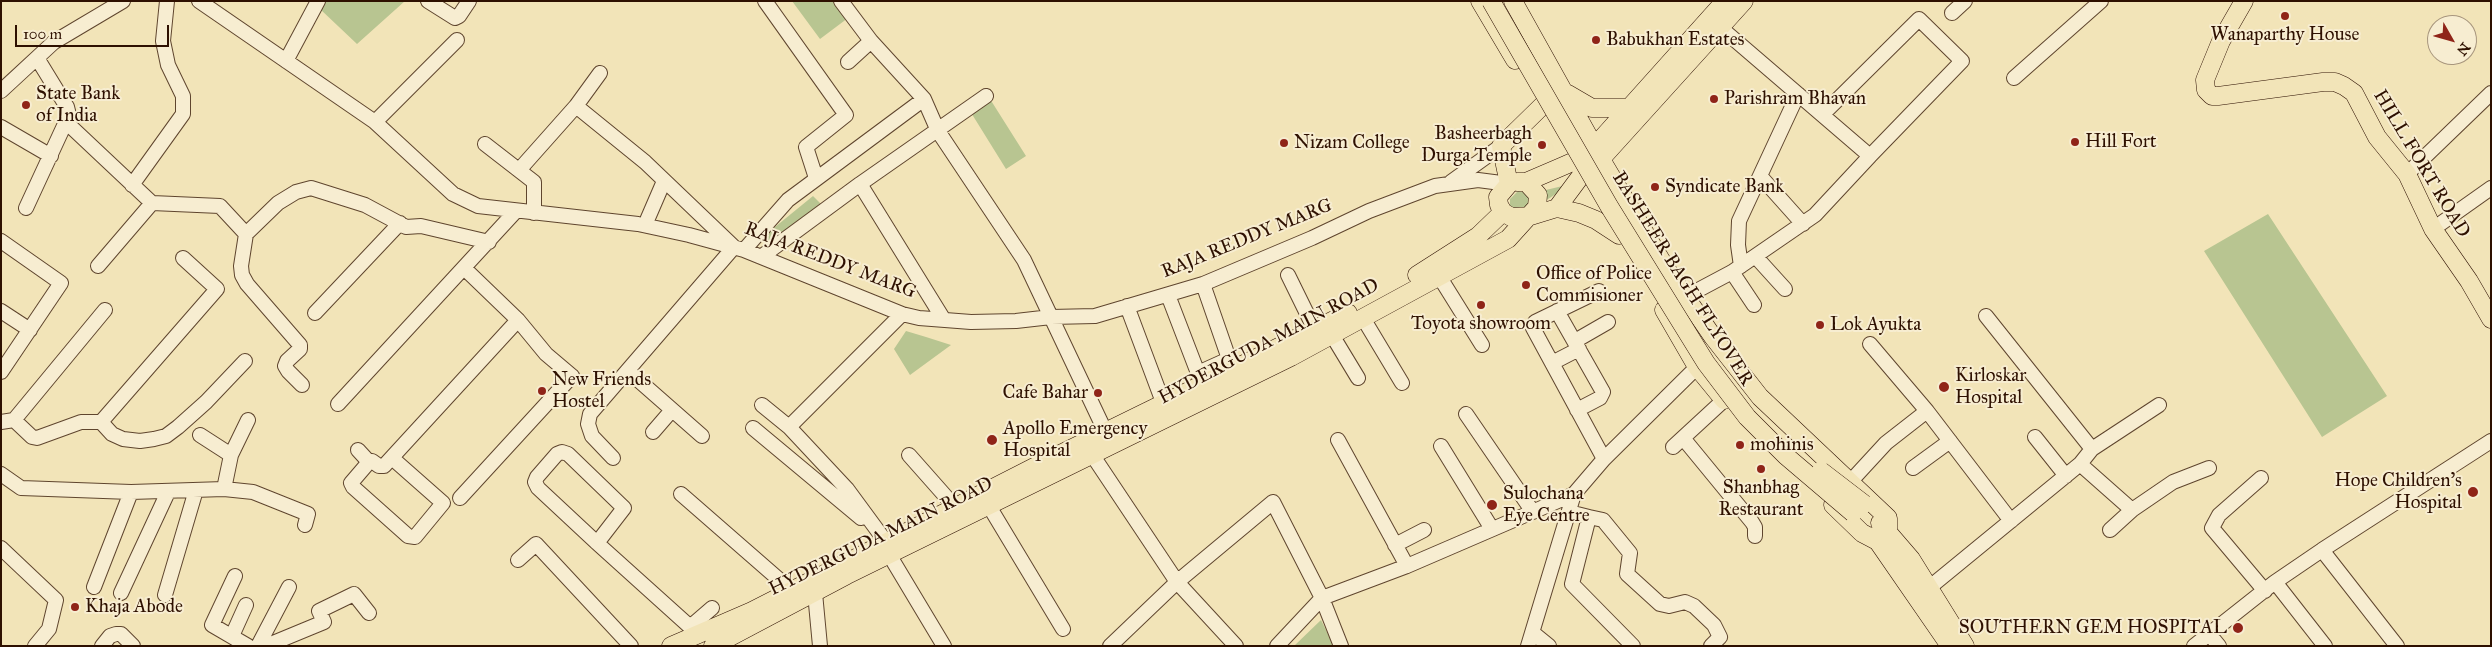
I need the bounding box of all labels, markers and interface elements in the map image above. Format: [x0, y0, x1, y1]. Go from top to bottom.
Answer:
marker: Wanaparthy House [2279, 10, 2291, 22]
scale bar [18, 15, 171, 47]
north arrow [2427, 15, 2477, 65]
place label: Wanaparthy House [2211, 24, 2359, 46]
text: 100 m [23, 25, 62, 43]
place label: Babukhan Estates [1606, 29, 1745, 51]
marker: Babukhan Estates [1590, 34, 1602, 46]
text: N [2453, 39, 2474, 59]
place label: State Bank of India [36, 83, 120, 127]
street label: HILL FORT ROAD [2368, 86, 2474, 242]
place label: Parishram Bhavan [1724, 88, 1866, 110]
marker: Parishram Bhavan [1708, 93, 1720, 105]
marker: State Bank of India [20, 99, 32, 111]
place label: Basheerbagh Durga Temple [1421, 123, 1532, 167]
place label: Hill Fort [2085, 131, 2157, 153]
place label: Nizam College [1294, 132, 1410, 154]
marker: Hill Fort [2069, 136, 2081, 148]
marker: Nizam College [1278, 137, 1290, 149]
marker: Basheerbagh Durga Temple [1536, 139, 1548, 151]
street label: BASHEER BAGH FLYOVER [1607, 168, 1757, 390]
place label: Syndicate Bank [1665, 176, 1784, 198]
marker: Syndicate Bank [1649, 181, 1661, 193]
street label: RAJA REDDY MARG [1158, 194, 1336, 284]
street label: RAJA REDDY MARG [741, 218, 919, 304]
place label: Office of Police Commisioner [1536, 263, 1652, 307]
street label: HYDERGUDA MAIN ROAD [1155, 274, 1383, 410]
marker: Office of Police Commisioner [1520, 279, 1532, 291]
marker: Toyota showroom [1475, 299, 1487, 311]
place label: Toyota showroom [1411, 313, 1551, 335]
place label: Lok Ayukta [1830, 314, 1921, 336]
marker: Lok Ayukta [1814, 319, 1826, 331]
place label: Kirloskar Hospital [1955, 365, 2026, 409]
place label: New Friends Hostel [552, 369, 651, 413]
marker: Kirloskar Hospital [1937, 380, 1951, 394]
place label: Cafe Bahar [1002, 382, 1088, 404]
marker: New Friends Hostel [536, 385, 548, 397]
marker: Cafe Bahar [1092, 387, 1104, 399]
place label: Apollo Emergency Hospital [1003, 418, 1147, 462]
marker: Apollo Emergency Hospital [985, 433, 999, 447]
place label: mohinis [1750, 434, 1814, 456]
marker: mohinis [1734, 439, 1746, 451]
marker: Shanbhag Restaurant [1755, 463, 1767, 475]
place label: Hope Children's Hospital [2335, 470, 2462, 514]
street label: HYDERGUDA MAIN ROAD [765, 473, 997, 601]
place label: Shanbhag Restaurant [1718, 477, 1804, 521]
place label: Sulochana Eye Centre [1503, 483, 1590, 527]
marker: Hope Children's Hospital [2466, 485, 2480, 499]
marker: Sulochana Eye Centre [1485, 498, 1499, 512]
place label: Khaja Abode [85, 596, 183, 618]
marker: Khaja Abode [69, 601, 81, 613]
place label: SOUTHERN GEM HOSPITAL [1959, 617, 2227, 639]
marker: SOUTHERN GEM HOSPITAL [2231, 621, 2245, 635]

